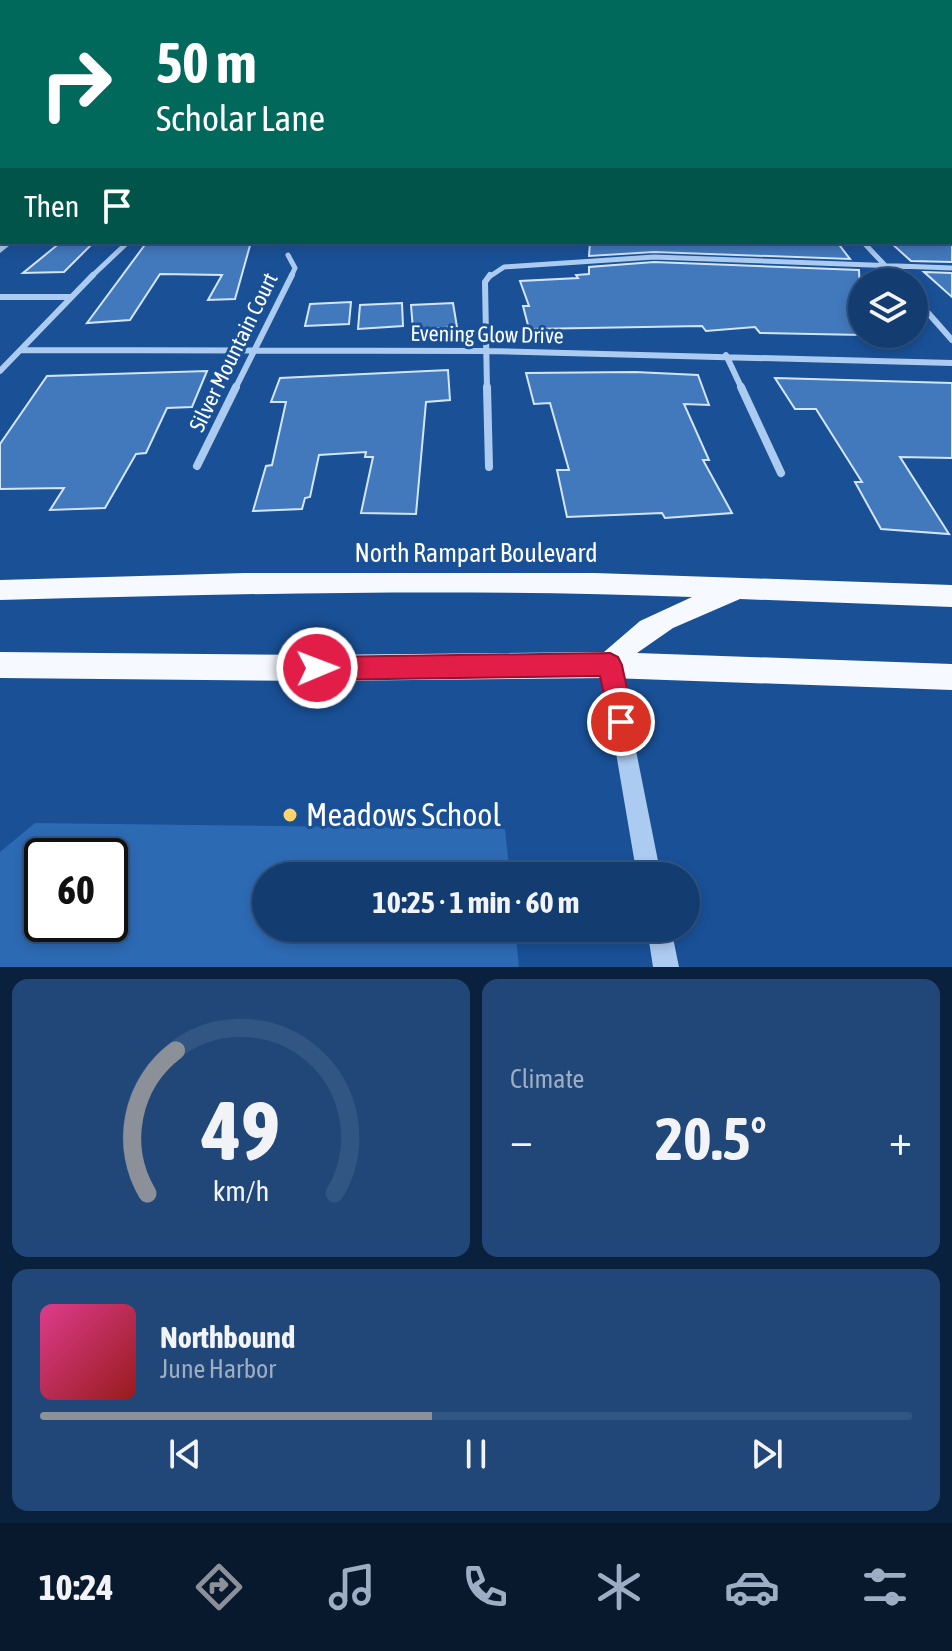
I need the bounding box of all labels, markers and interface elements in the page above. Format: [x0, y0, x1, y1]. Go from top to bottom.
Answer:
text: 50 m [156, 31, 257, 95]
icon: right [24, 32, 128, 136]
text: Scholar Lane [156, 97, 325, 139]
icon: arrive [95, 184, 139, 228]
text: Then [24, 189, 79, 223]
street label: Silver Mountain Court [183, 268, 283, 436]
map controls [848, 268, 928, 348]
button: layers [848, 268, 928, 348]
street label: Evening Glow Drive [410, 320, 564, 348]
street label: North Rampart Boulevard [354, 538, 598, 568]
position arrow [275, 626, 359, 710]
pin [587, 688, 655, 756]
icon: arrive [599, 700, 643, 744]
place label: Meadows School [306, 796, 501, 833]
marker: Meadows School [281, 806, 299, 824]
speed limit sign: 60 [24, 838, 128, 942]
text: 10:25 · 1 min · 60 m [373, 885, 579, 919]
text: Climate [510, 1064, 584, 1094]
text: 49 [201, 1082, 280, 1178]
text: 20.5° [655, 1104, 767, 1173]
text: − [510, 1114, 533, 1164]
text: + [889, 1114, 912, 1164]
text: km/h [213, 1174, 269, 1207]
text: Northbound [160, 1320, 295, 1354]
text: June Harbor [160, 1354, 276, 1384]
icon: previous [163, 1432, 207, 1476]
icon: pause [454, 1432, 498, 1476]
icon: next [745, 1432, 789, 1476]
icon: directions [191, 1559, 247, 1615]
icon: music [324, 1559, 380, 1615]
icon: phone [457, 1559, 513, 1615]
icon: climate [591, 1559, 647, 1615]
icon: car [724, 1559, 780, 1615]
icon: filters [857, 1559, 913, 1615]
text: 10:24 [39, 1566, 113, 1608]

